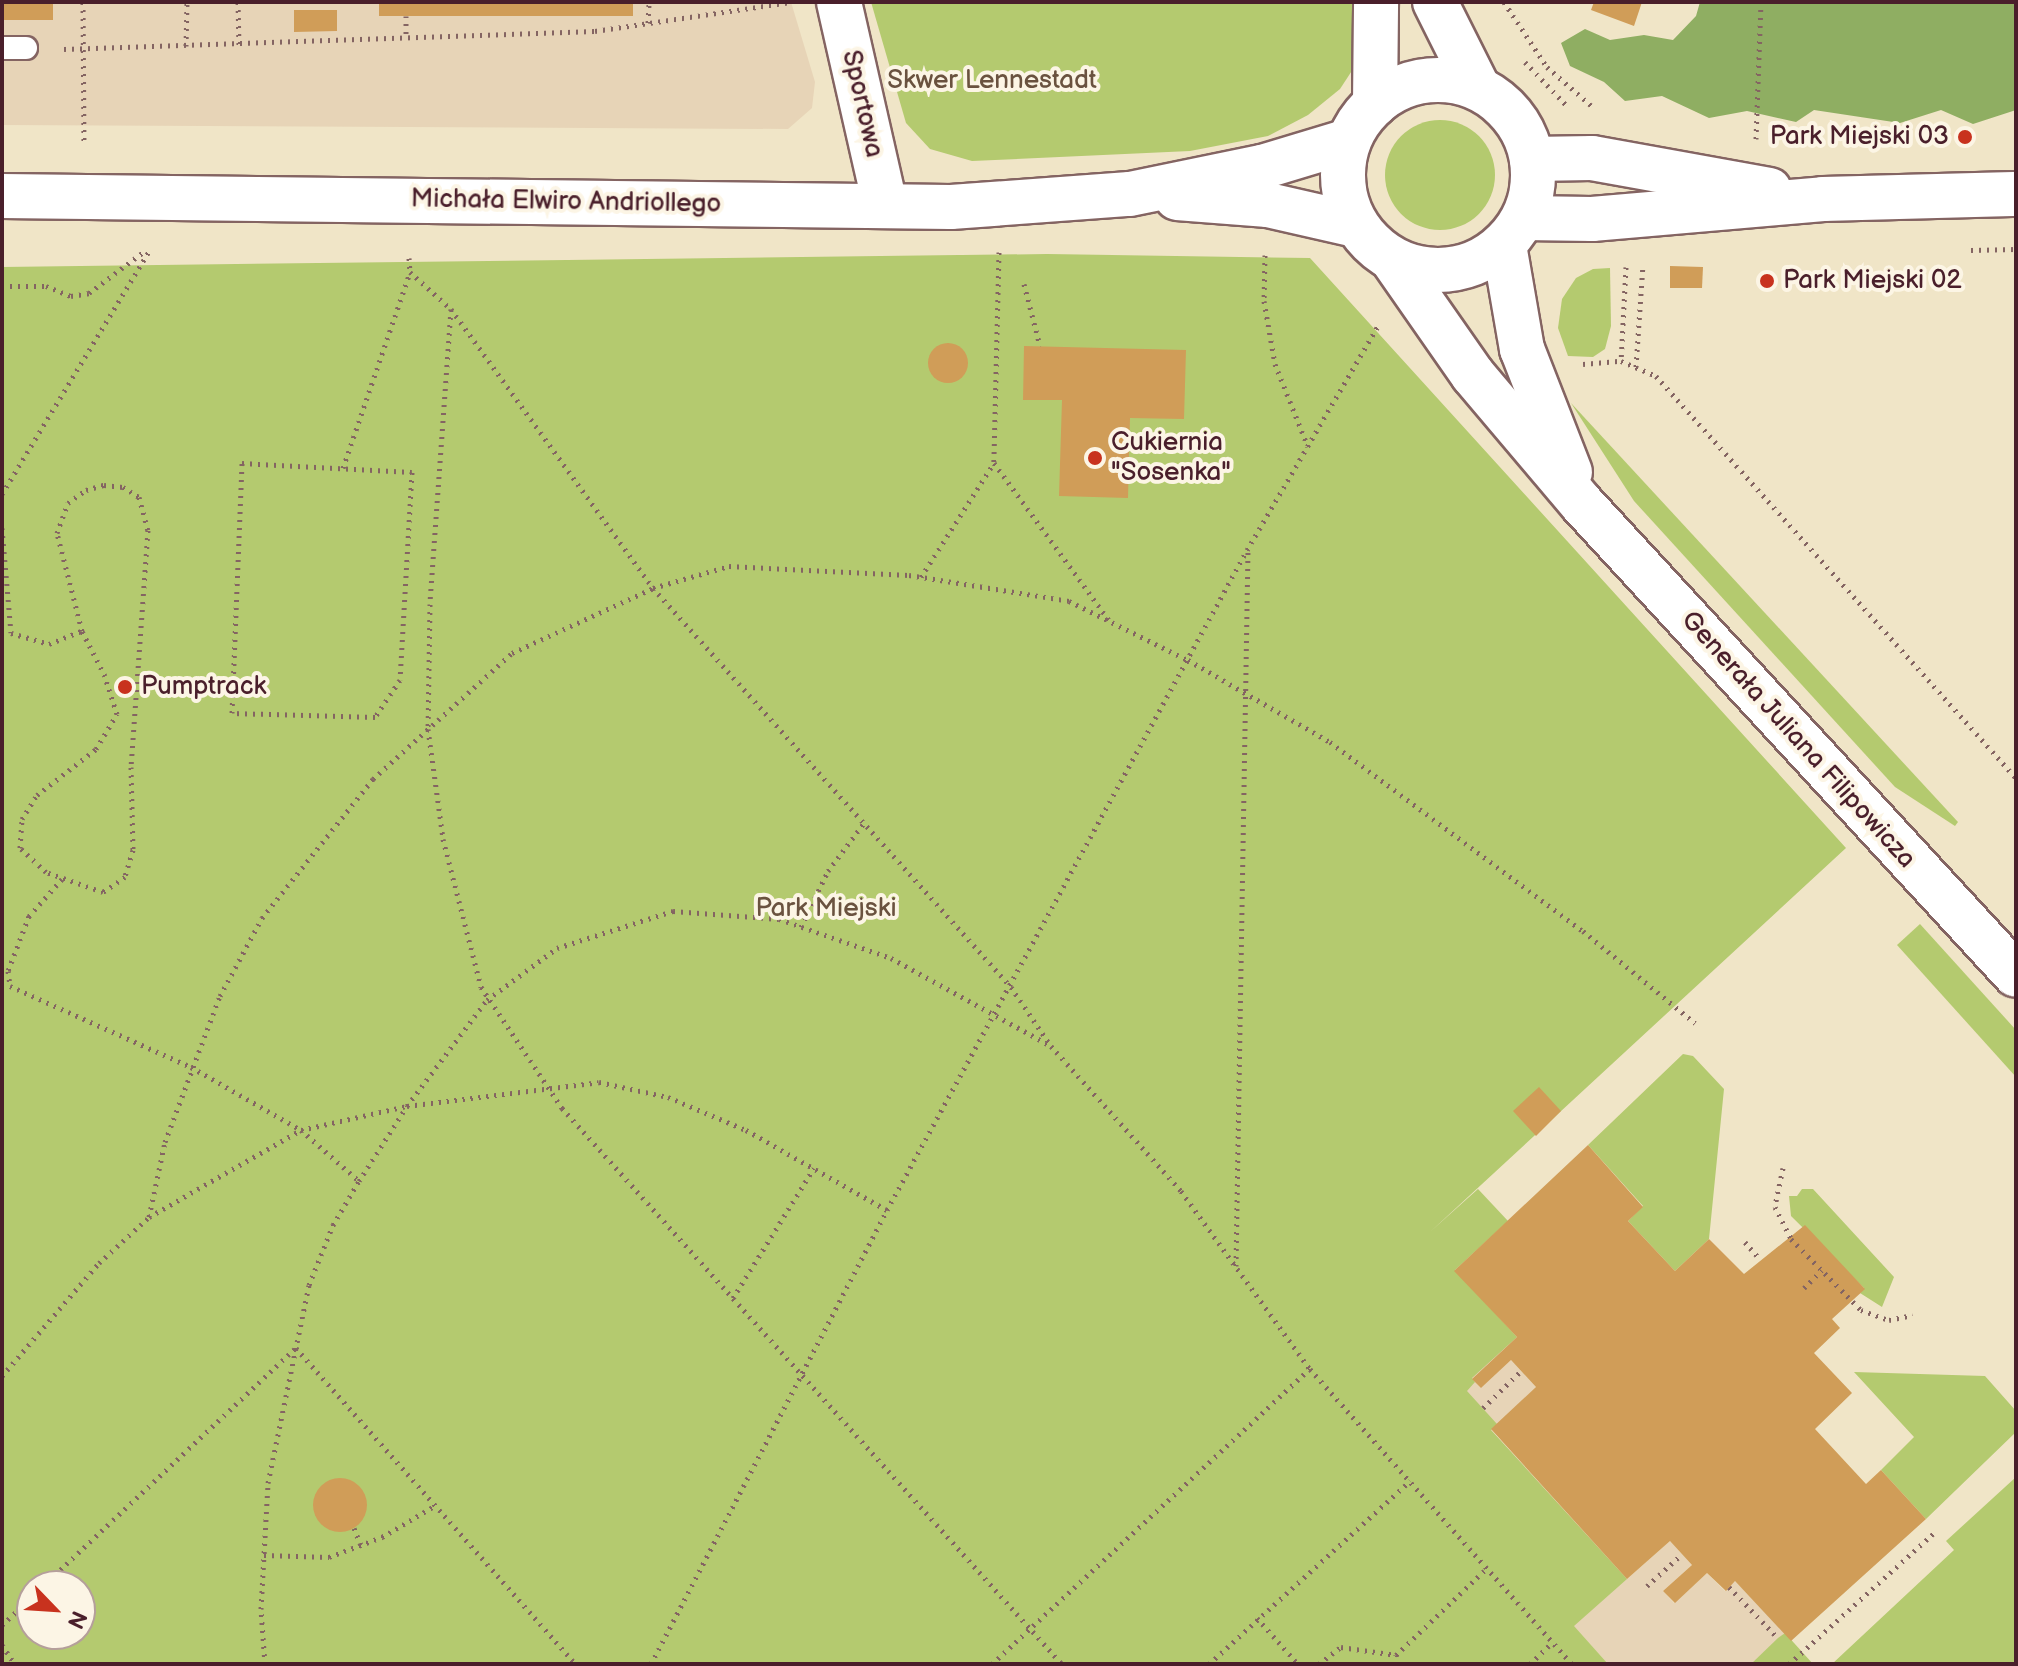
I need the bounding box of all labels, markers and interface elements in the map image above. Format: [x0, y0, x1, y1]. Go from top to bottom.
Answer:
street label: Sportowa [835, 47, 889, 161]
park label: Skwer Lennestadt [887, 65, 1097, 97]
place label: Park Miejski 03 [1770, 121, 1949, 153]
marker: Park Miejski 03 [1956, 128, 1974, 146]
street label: Michała Elwiro Andriollego [410, 184, 722, 220]
place label: Park Miejski 02 [1783, 265, 1962, 297]
marker: Park Miejski 02 [1758, 272, 1776, 290]
place label: Cukiernia "Sosenka" [1111, 427, 1231, 488]
marker: Cukiernia "Sosenka" [1086, 449, 1104, 467]
street label: Generała Juliana Filipowicza [1674, 604, 1922, 876]
place label: Pumptrack [141, 671, 266, 703]
marker: Pumptrack [116, 678, 134, 696]
park label: Park Miejski [756, 893, 896, 925]
north arrow [16, 1570, 96, 1650]
text: N [61, 1606, 92, 1633]

